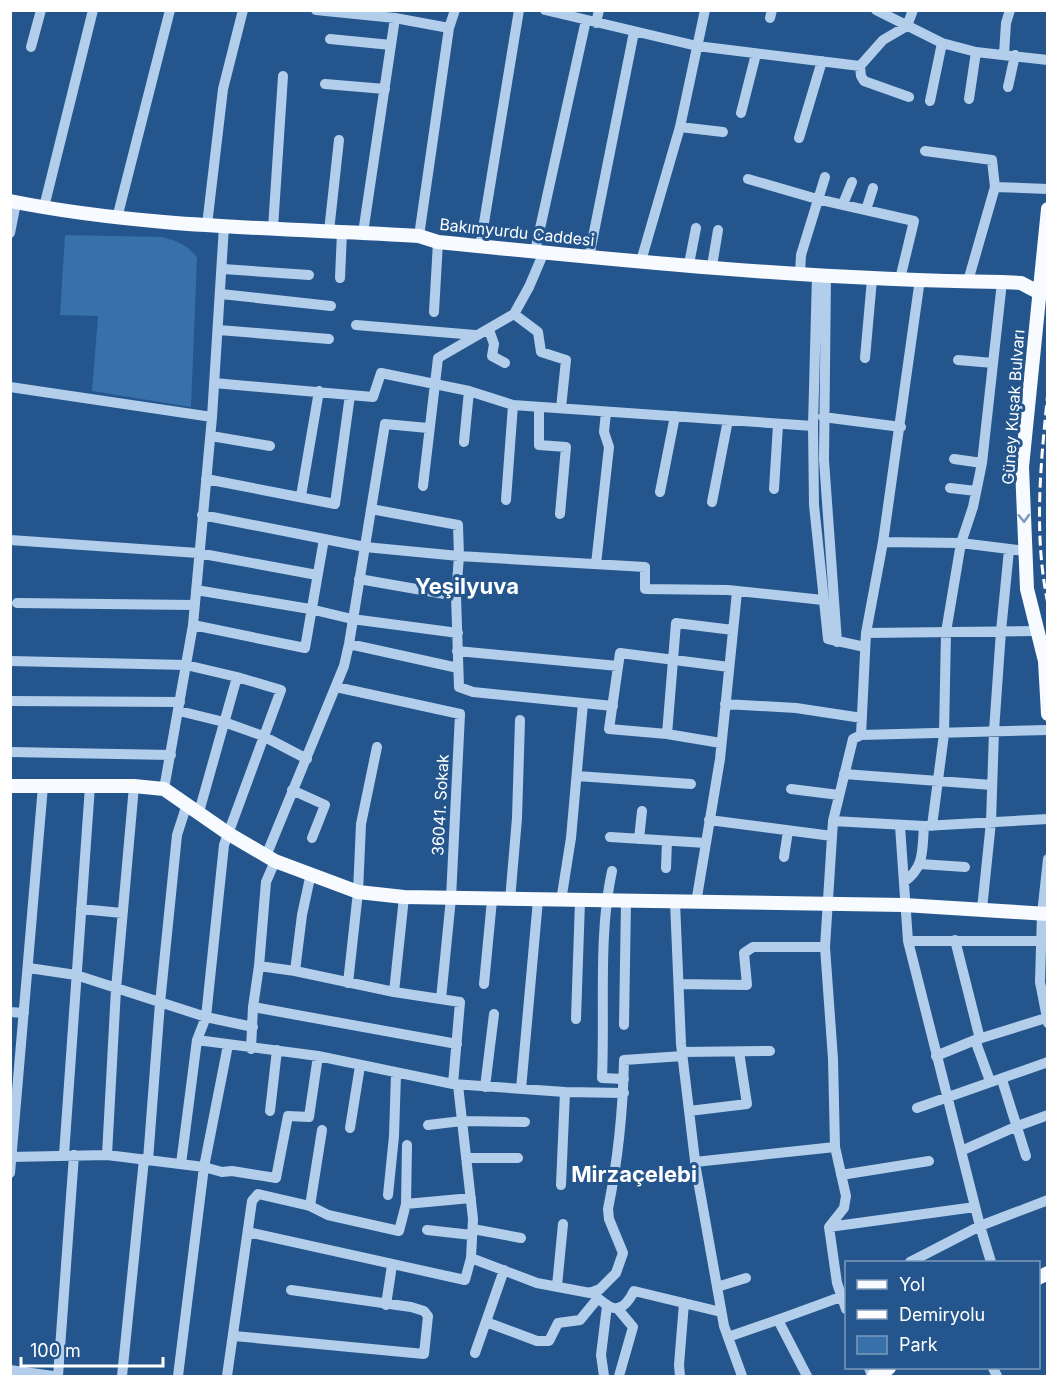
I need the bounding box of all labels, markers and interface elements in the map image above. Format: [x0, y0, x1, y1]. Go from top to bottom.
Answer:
street label: Bakımyurdu Caddesi [438, 214, 596, 250]
street label: Güney Kuşak Bulvarı [998, 329, 1028, 485]
one-way arrow [1018, 514, 1030, 523]
district label: Yeşilyuva [415, 573, 519, 599]
street label: 36041. Sokak [427, 753, 453, 856]
district label: Mirzaçelebi [571, 1161, 697, 1187]
legend [845, 1261, 1040, 1369]
text: Yol [899, 1274, 925, 1295]
text: Demiryolu [899, 1304, 985, 1325]
scale bar [21, 1330, 164, 1368]
text: Park [899, 1334, 938, 1355]
text: 100 m [30, 1340, 81, 1361]

